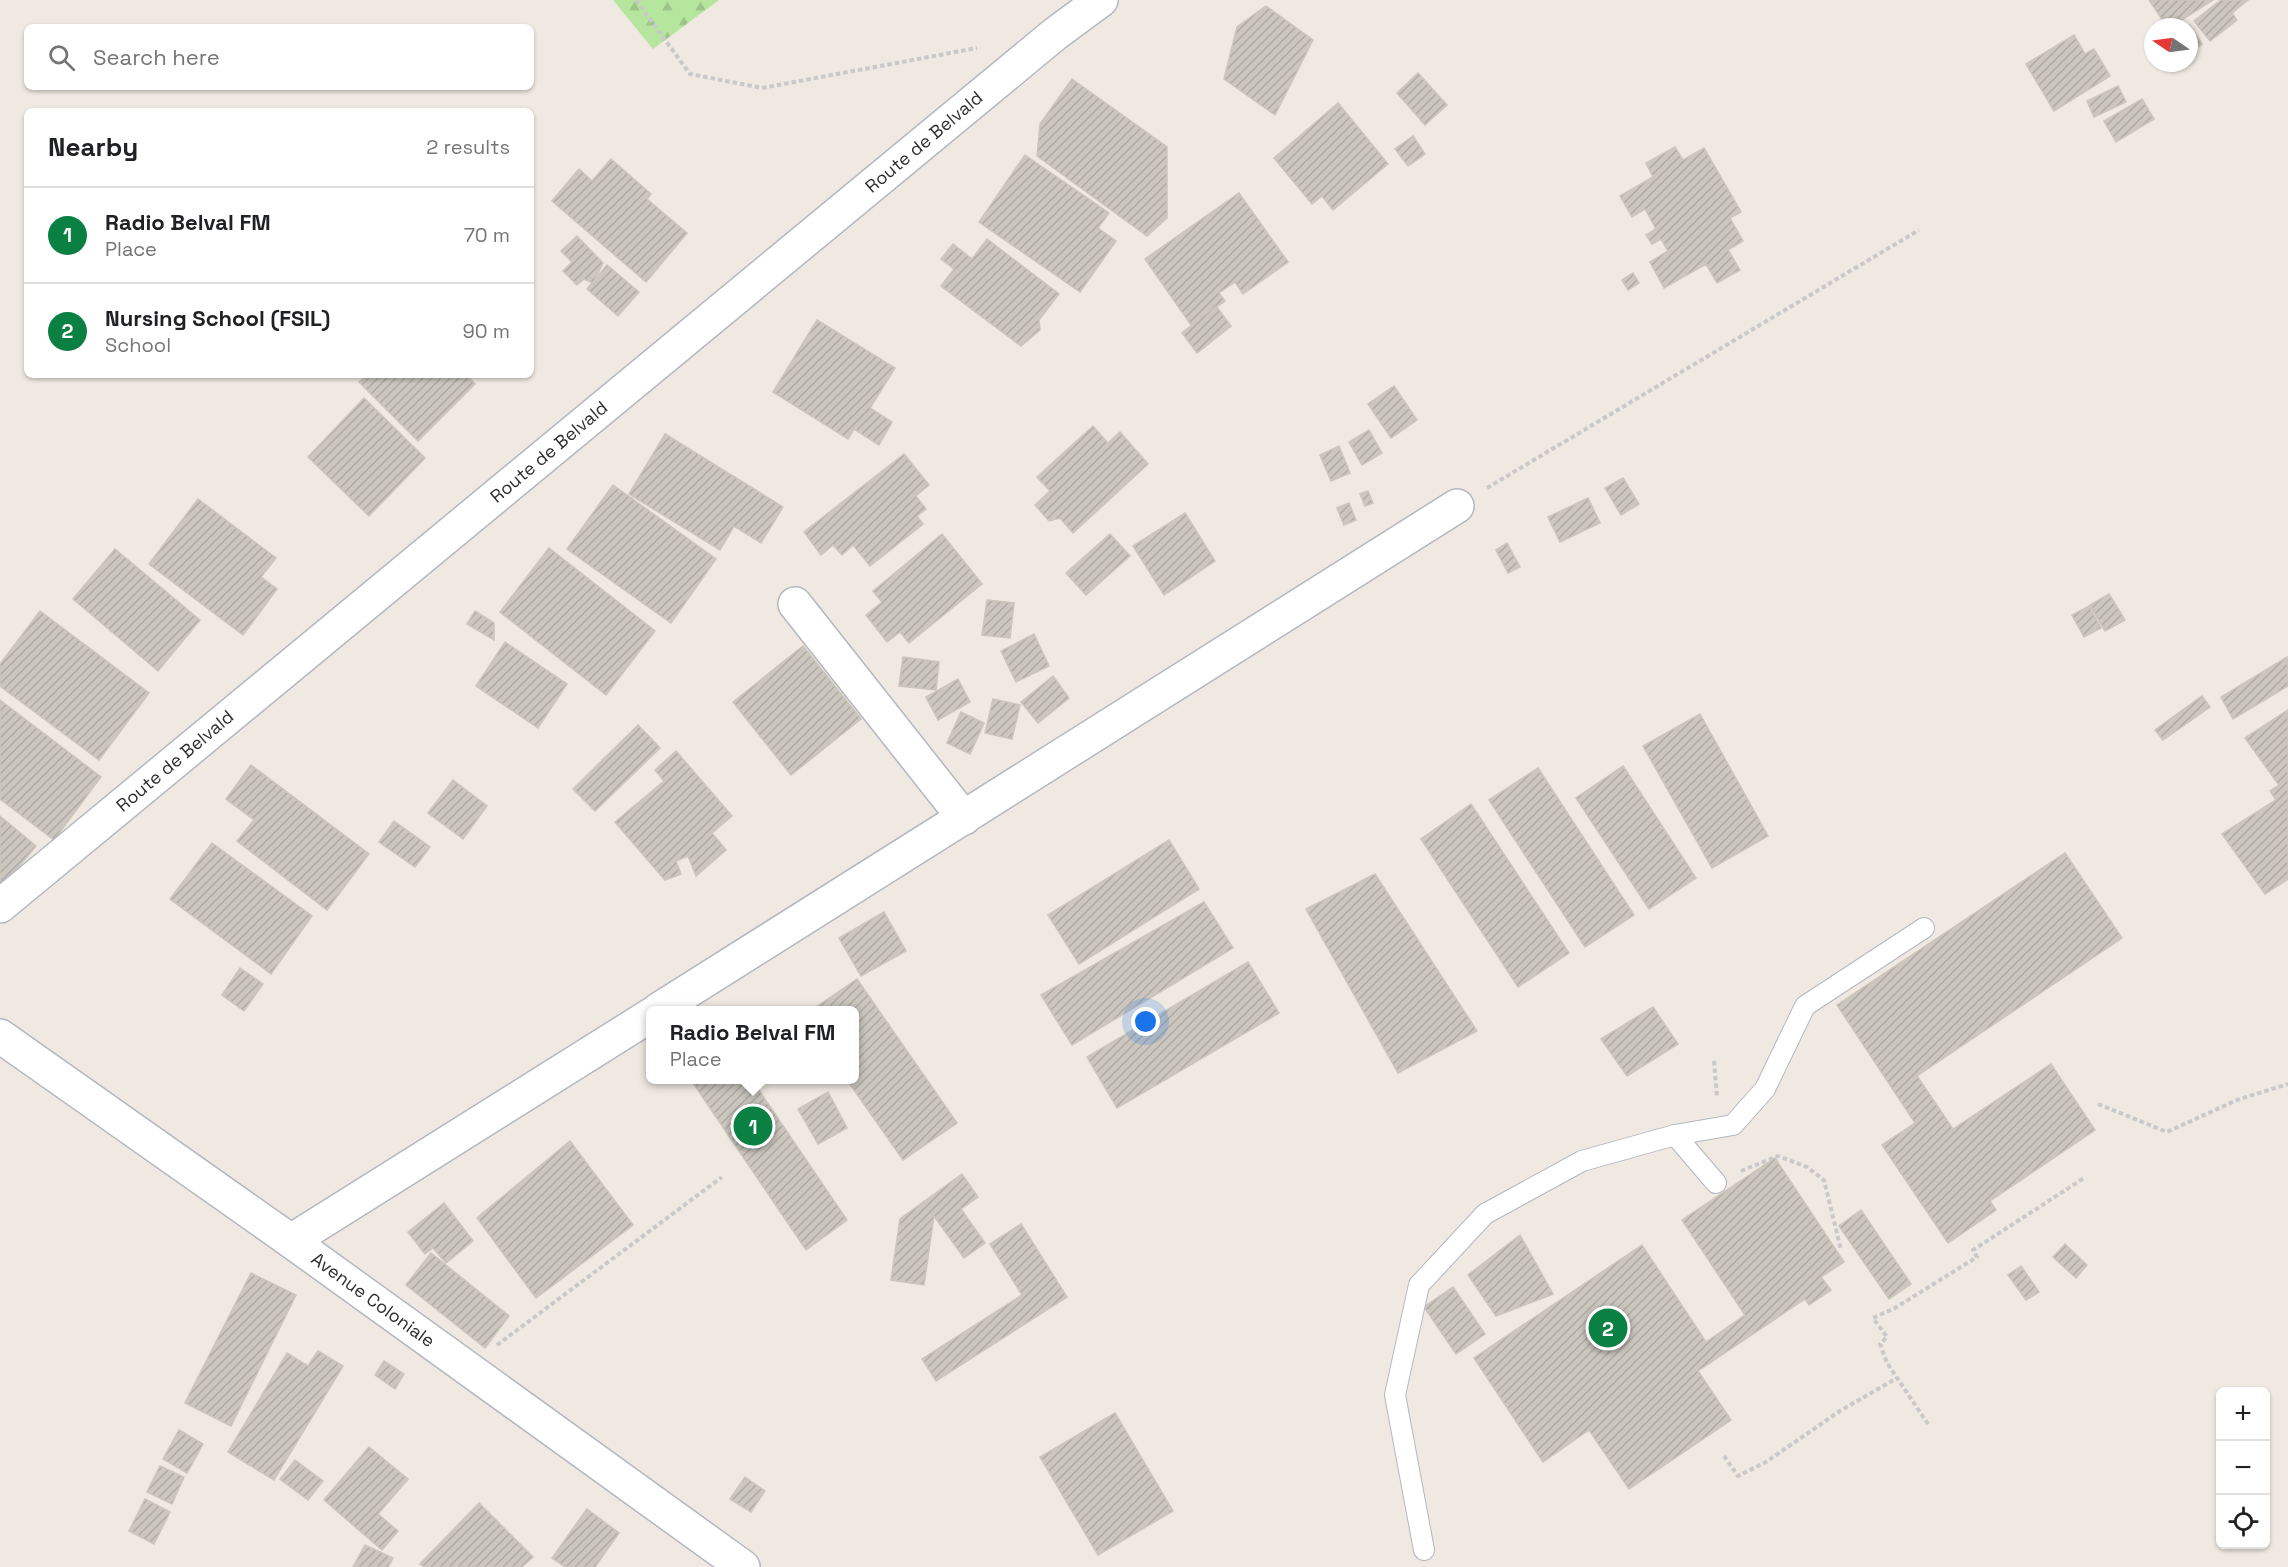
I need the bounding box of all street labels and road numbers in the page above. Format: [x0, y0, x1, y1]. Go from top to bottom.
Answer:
street label: Route de Belvald [860, 86, 987, 197]
street label: Route de Belvald [485, 396, 612, 507]
street label: Route de Belvald [111, 705, 238, 816]
street label: Avenue Coloniale [307, 1247, 440, 1352]

